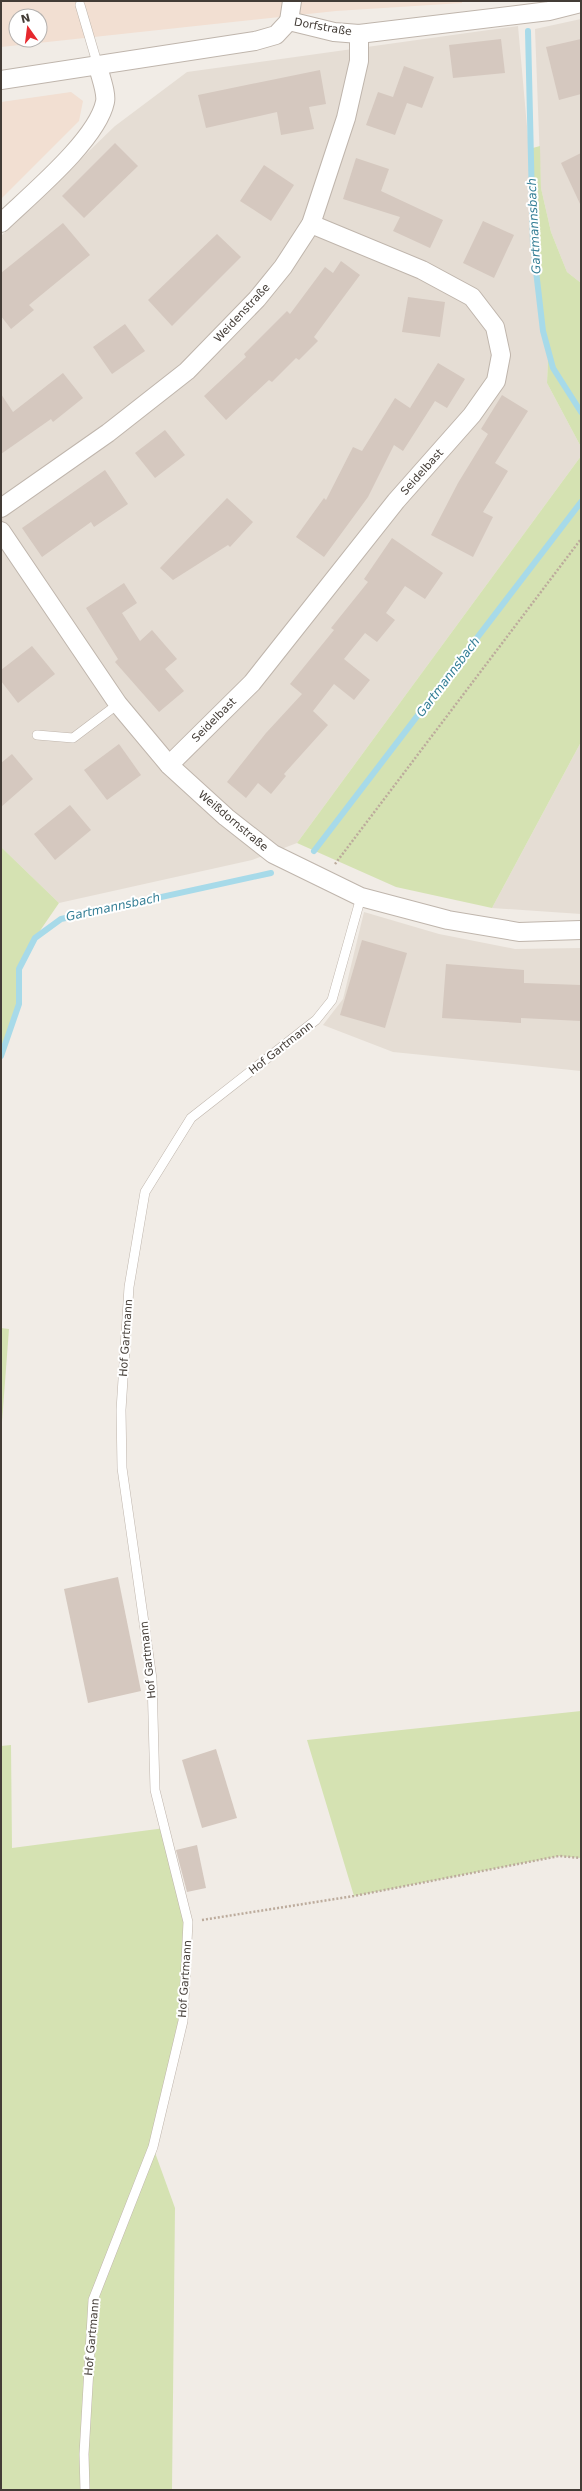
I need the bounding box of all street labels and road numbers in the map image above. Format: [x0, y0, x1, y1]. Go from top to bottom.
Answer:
street label: Dorfstraße [293, 16, 353, 39]
street label: Weidenstraße [211, 281, 273, 345]
street label: Seidelbast [398, 446, 446, 498]
street label: Seidelbast [189, 695, 239, 745]
street label: Weißdornstraße [195, 788, 271, 854]
street label: Hof Gartmann [246, 1019, 316, 1077]
street label: Hof Gartmann [117, 1299, 135, 1377]
street label: Hof Gartmann [137, 1621, 159, 1699]
street label: Hof Gartmann [176, 1940, 194, 2018]
street label: Hof Gartmann [82, 2298, 102, 2376]

